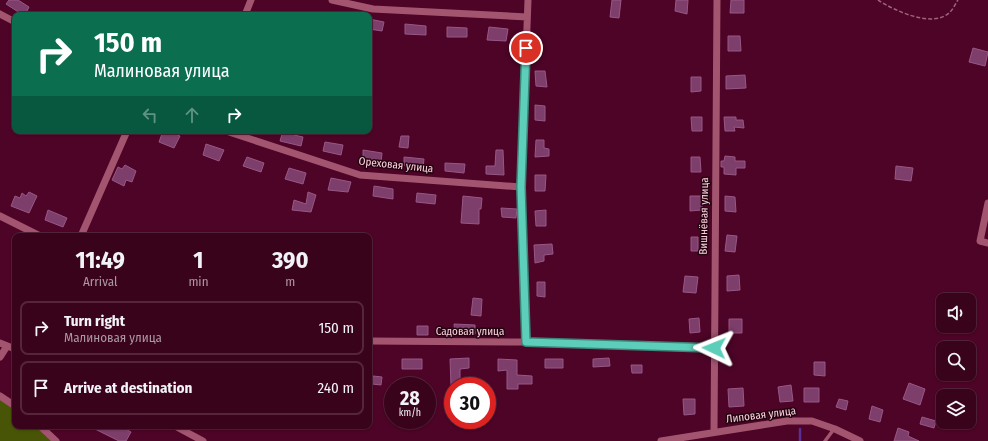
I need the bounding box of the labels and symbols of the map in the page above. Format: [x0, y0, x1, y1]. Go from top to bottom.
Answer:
pin [509, 31, 543, 65]
street label: Ореховая улица [358, 155, 434, 175]
street label: Вишнёвая улица [697, 177, 711, 255]
street label: Садовая улица [436, 325, 504, 338]
position arrow [693, 327, 735, 369]
speed limit sign: 30 [444, 377, 496, 429]
street label: Липовая улица [725, 404, 797, 426]

